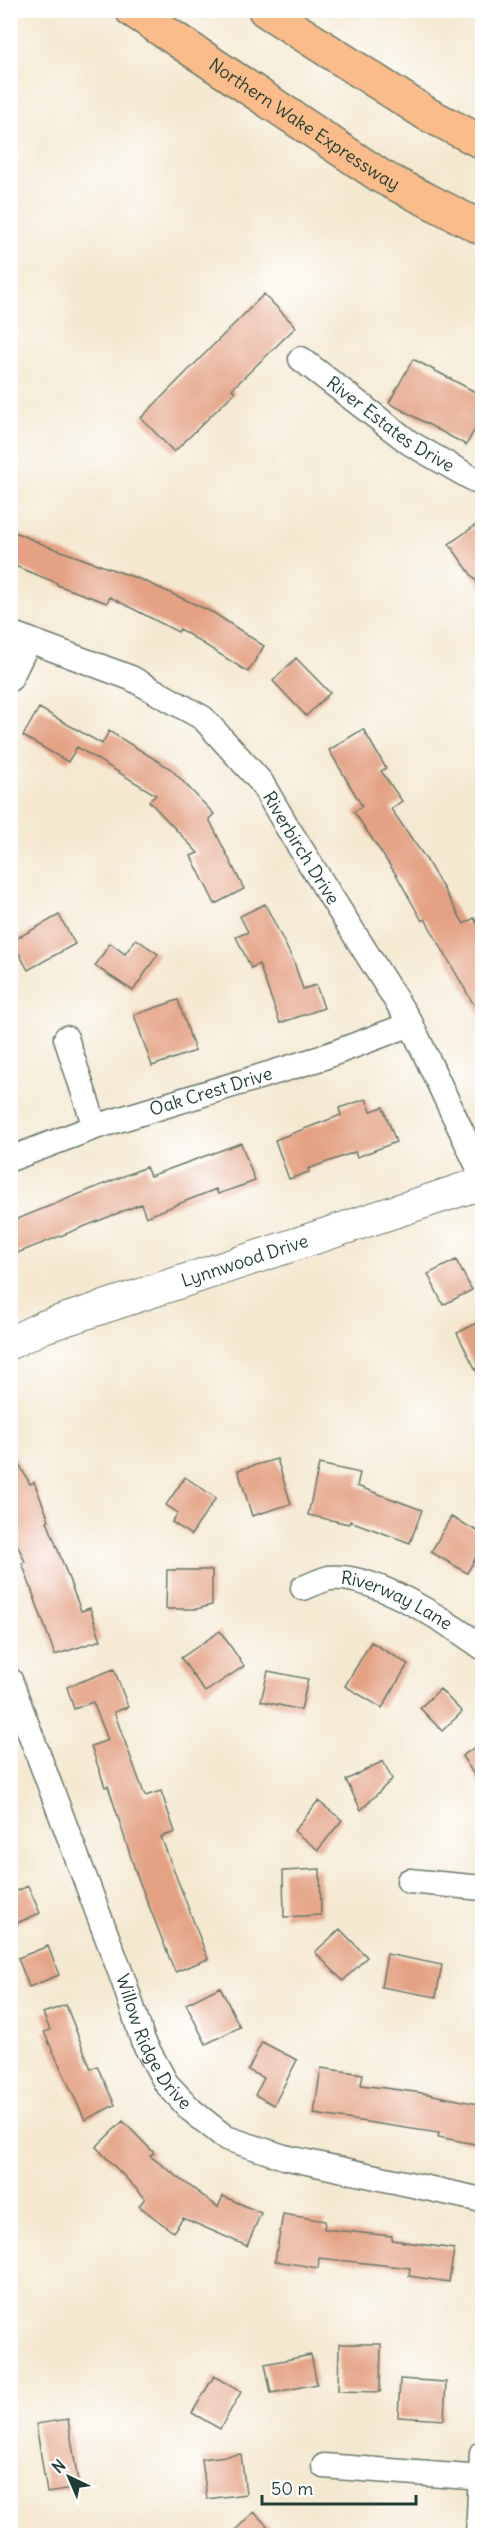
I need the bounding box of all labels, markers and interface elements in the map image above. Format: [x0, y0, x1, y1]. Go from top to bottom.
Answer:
street label: Northern Wake Expressway [205, 53, 404, 195]
street label: River Estates Drive [322, 371, 459, 477]
street label: Riverbirch Drive [258, 787, 345, 909]
street label: Oak Crest Drive [147, 1062, 275, 1121]
street label: Lynnwood Drive [178, 1229, 311, 1292]
street label: Riverway Lane [339, 1566, 457, 1635]
street label: Willow Ridge Drive [111, 1971, 197, 2114]
north arrow [39, 2447, 99, 2507]
text: N [48, 2455, 70, 2477]
scale bar [262, 2468, 416, 2506]
text: 50 m [271, 2477, 313, 2500]

